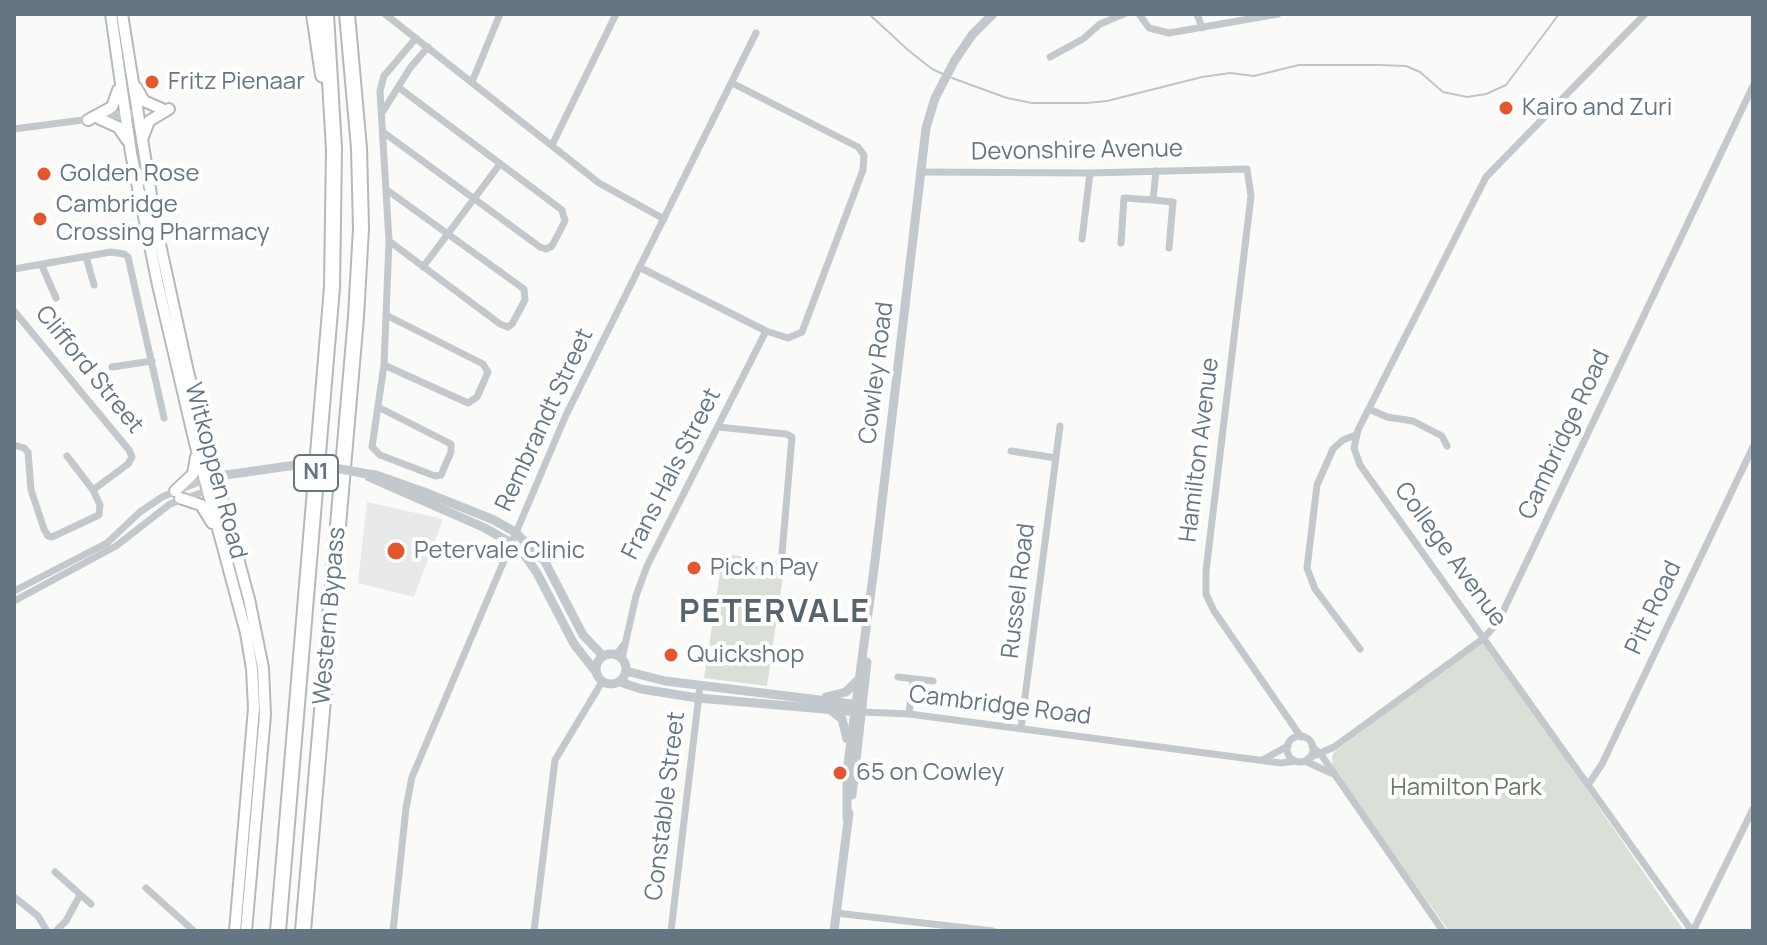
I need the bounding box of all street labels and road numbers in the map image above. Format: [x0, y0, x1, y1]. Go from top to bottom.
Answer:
street label: Devonshire Avenue [971, 135, 1183, 167]
street label: Clifford Street [29, 300, 149, 440]
street label: Cowley Road [854, 300, 900, 446]
street label: Rembrandt Street [490, 324, 600, 516]
street label: Cambridge Road [1513, 346, 1617, 524]
street label: Hamilton Avenue [1174, 356, 1226, 544]
street label: Witkoppen Road [178, 380, 252, 562]
street label: Frans Hals Street [616, 383, 728, 565]
road number: N1 [294, 455, 338, 491]
street label: College Avenue [1388, 477, 1512, 633]
street label: Russel Road [996, 522, 1042, 660]
street label: Western Bypass [308, 526, 352, 706]
street label: Pitt Road [1620, 557, 1688, 659]
street label: Cambridge Road [907, 681, 1093, 731]
street label: Constable Street [640, 710, 692, 902]

